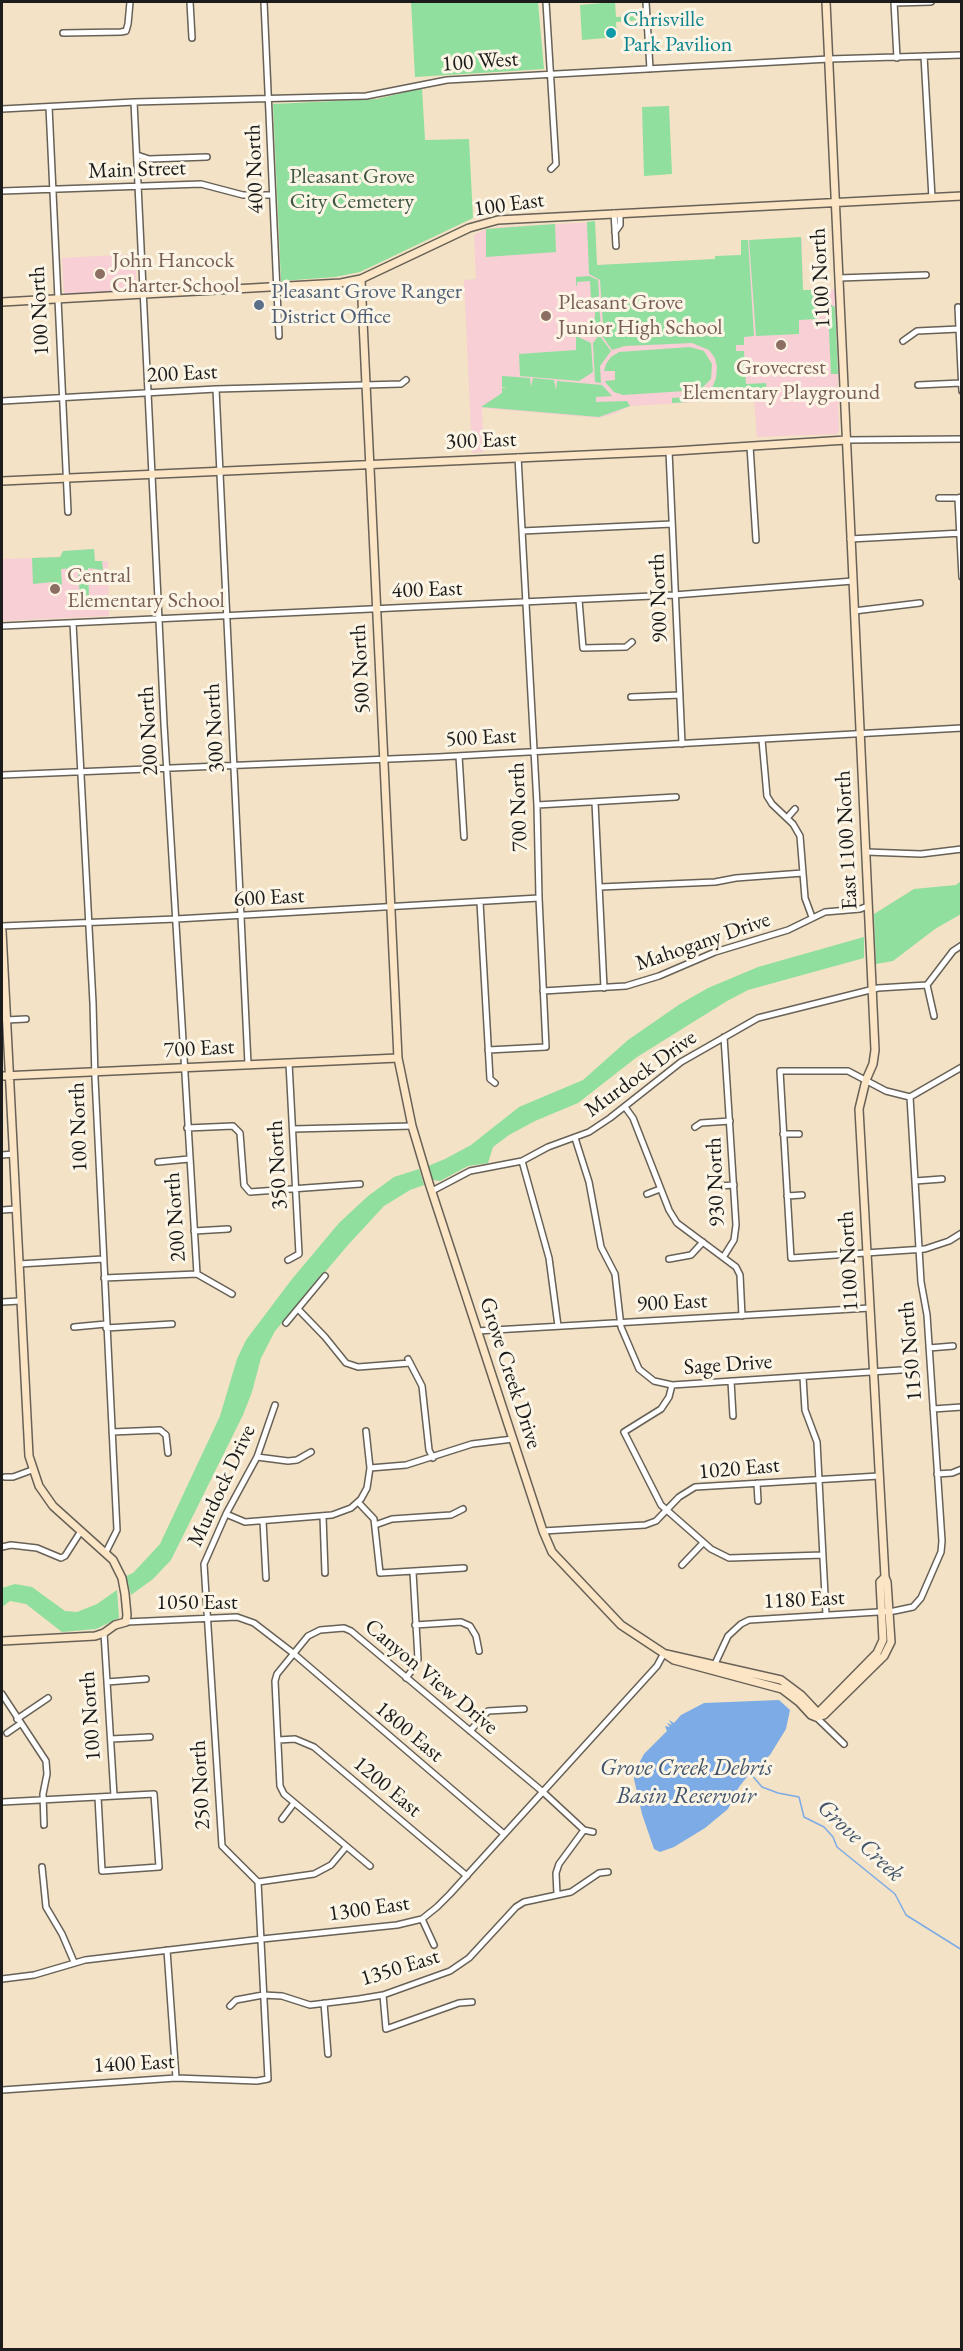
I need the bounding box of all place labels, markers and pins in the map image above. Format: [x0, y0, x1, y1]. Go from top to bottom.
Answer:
place label: Chrisville Park Pavilion [623, 7, 732, 58]
marker: Chrisville Park Pavilion [604, 26, 618, 40]
place label: John Hancock Charter School [112, 248, 240, 300]
marker: John Hancock Charter School [93, 267, 107, 281]
place label: Pleasant Grove Ranger District Office [271, 279, 462, 330]
place label: Pleasant Grove Junior High School [558, 290, 722, 342]
marker: Pleasant Grove Ranger District Office [252, 298, 266, 312]
marker: Pleasant Grove Junior High School [539, 309, 553, 323]
marker: Grovecrest Elementary Playground [774, 338, 788, 352]
place label: Grovecrest Elementary Playground [682, 355, 880, 406]
place label: Central Elementary School [67, 563, 225, 614]
marker: Central Elementary School [48, 582, 62, 596]

